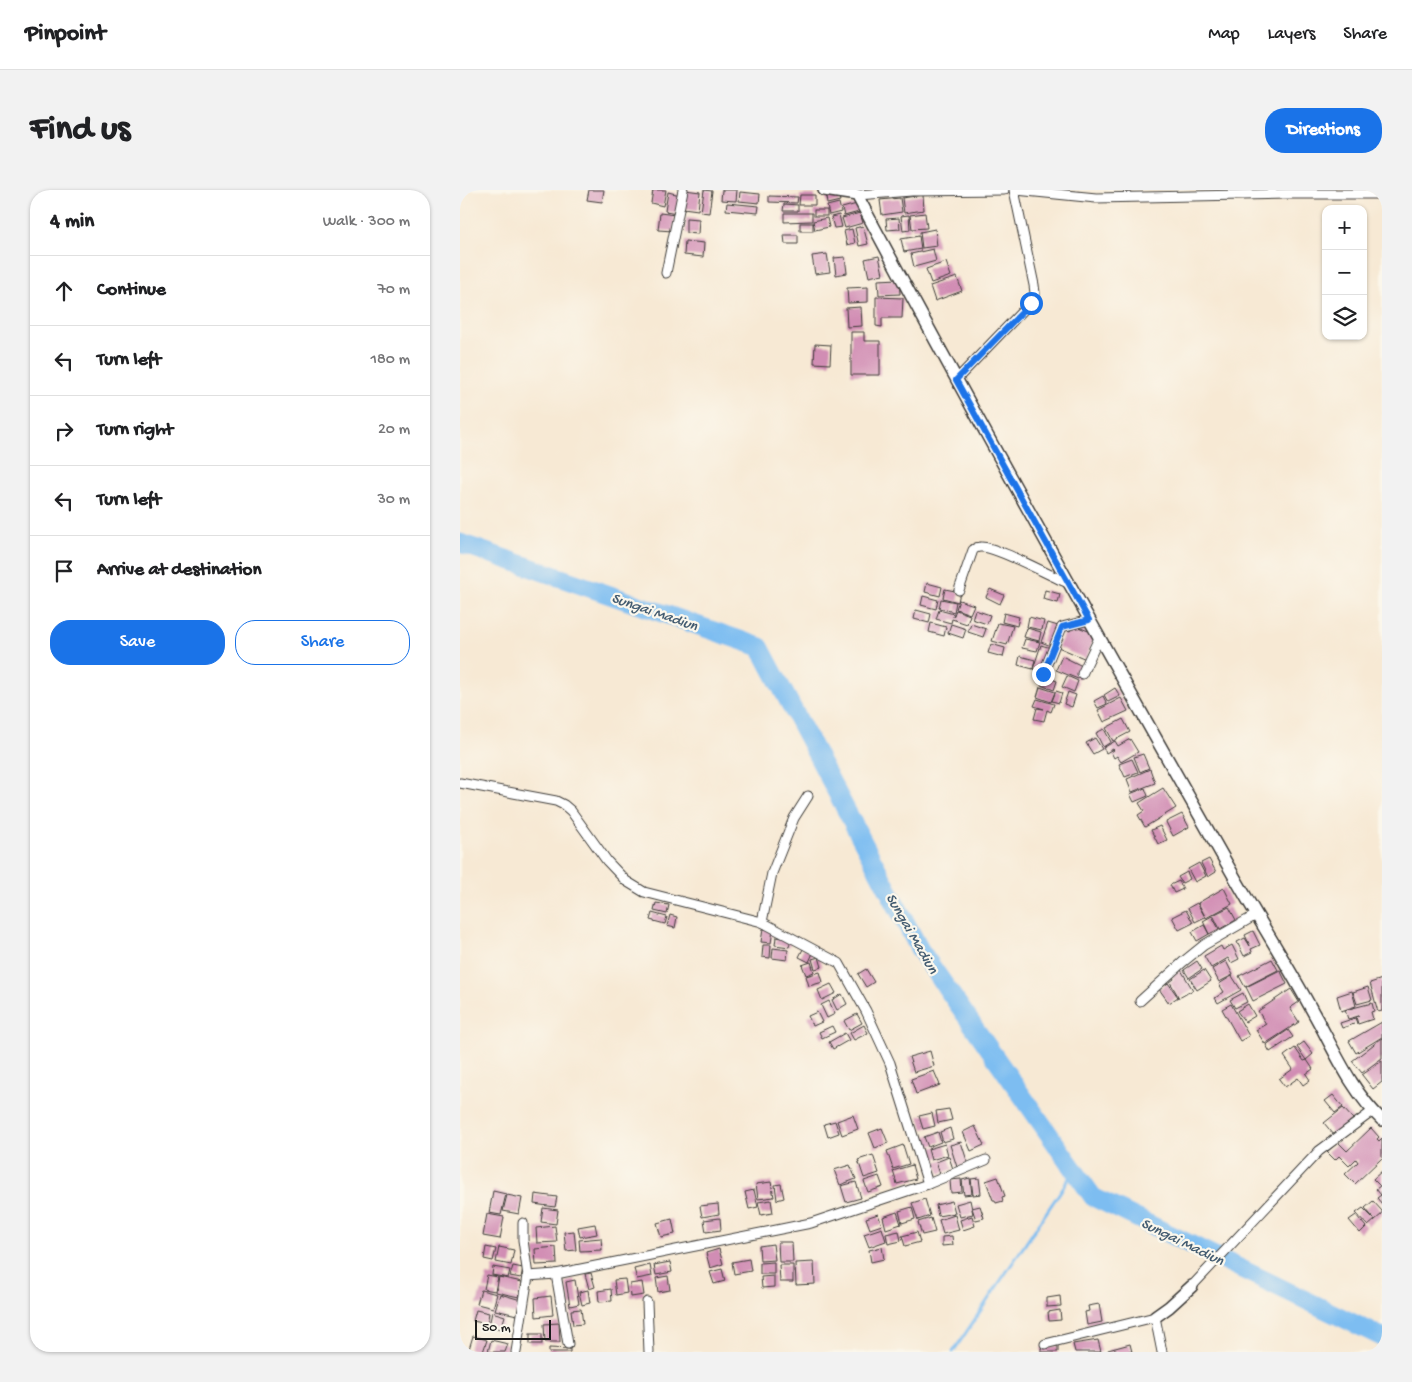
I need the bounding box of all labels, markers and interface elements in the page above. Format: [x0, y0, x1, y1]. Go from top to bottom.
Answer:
text: Pinpoint [25, 20, 106, 49]
text: Map [1208, 24, 1240, 45]
text: Layers [1268, 24, 1315, 45]
text: Share [1343, 24, 1387, 45]
button: Directions [1265, 108, 1382, 153]
text: Find us [30, 110, 130, 151]
map controls [1322, 205, 1367, 340]
button: + [1322, 205, 1367, 250]
text: 4 min [50, 210, 94, 235]
text: Walk · 300 m [323, 213, 410, 232]
button: − [1322, 250, 1367, 295]
icon: ahead [50, 277, 78, 305]
text: Continue [97, 279, 166, 302]
text: 70 m [377, 281, 410, 300]
route start [1020, 292, 1043, 315]
button: layers [1322, 295, 1367, 340]
icon: left [50, 347, 78, 375]
text: Turn left [97, 349, 161, 372]
text: 180 m [371, 351, 410, 370]
icon: right [50, 417, 78, 445]
text: Turn right [97, 419, 173, 442]
text: 20 m [378, 421, 410, 440]
icon: left [50, 487, 78, 515]
text: Turn left [97, 489, 161, 512]
text: 30 m [377, 491, 410, 510]
icon: arrive [50, 557, 78, 585]
text: Arrive at destination [97, 559, 261, 582]
water label: Sungai Madiun [609, 590, 701, 636]
button: Save [50, 620, 225, 665]
button: Share [235, 620, 410, 665]
route end [1032, 663, 1055, 686]
water label: Sungai Madiun [881, 891, 942, 978]
water label: Sungai Madiun [1138, 1215, 1227, 1271]
scale bar [475, 1317, 551, 1340]
text: 50 m [482, 1320, 511, 1337]

